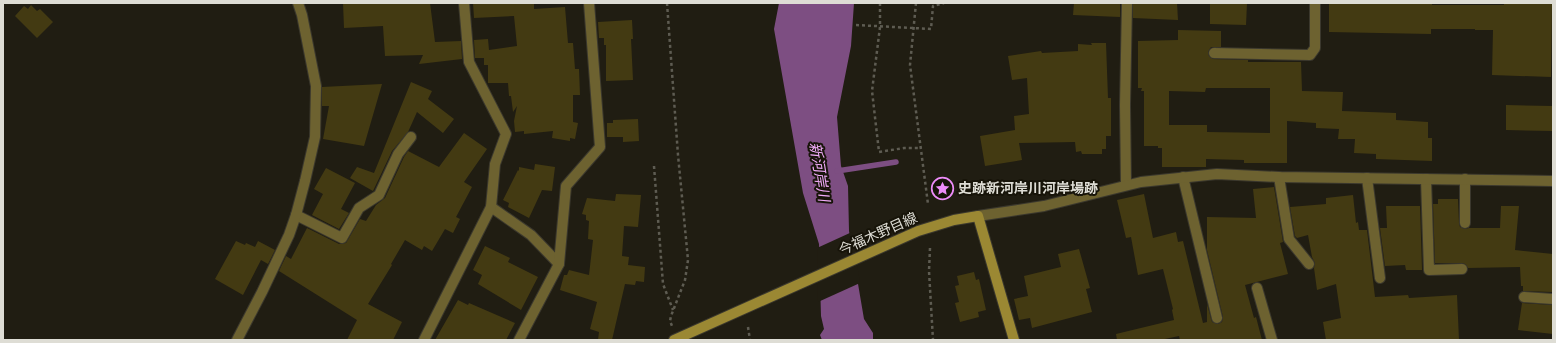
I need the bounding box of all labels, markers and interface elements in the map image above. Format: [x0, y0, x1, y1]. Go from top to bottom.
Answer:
water label: 新河岸川 [803, 141, 835, 205]
place icon: 史跡新河岸川河岸場跡 [929, 175, 955, 201]
place label: 史跡新河岸川河岸場跡 [958, 178, 1098, 199]
street label: 今福木野目線 [835, 207, 921, 261]

